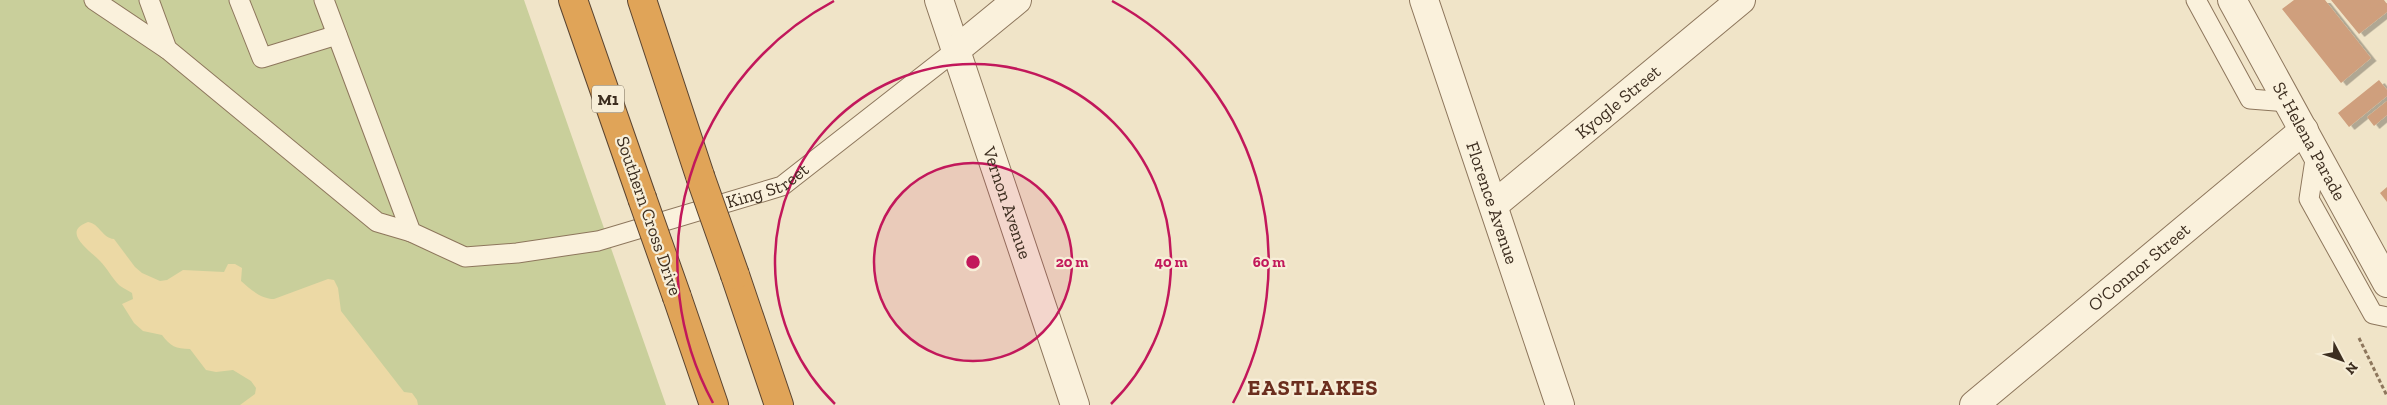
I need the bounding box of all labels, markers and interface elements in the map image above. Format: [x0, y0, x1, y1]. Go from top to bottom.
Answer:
street label: Kyogle Street [1571, 60, 1665, 143]
street label: St Helena Parade [2268, 78, 2351, 204]
road number: M1 [592, 86, 624, 112]
street label: Southern Cross Drive [611, 134, 687, 298]
street label: Florence Avenue [1461, 139, 1523, 267]
street label: Vernon Avenue [978, 143, 1036, 262]
street label: King Street [724, 158, 813, 213]
street label: O'Connor Street [2084, 218, 2195, 316]
centre of rings [964, 253, 982, 271]
text: 20 m [1056, 253, 1088, 271]
text: 40 m [1154, 253, 1188, 271]
text: 60 m [1253, 253, 1285, 271]
north arrow [2317, 335, 2367, 385]
text: N [2341, 359, 2361, 378]
district label: EASTLAKES [1247, 374, 1379, 401]

